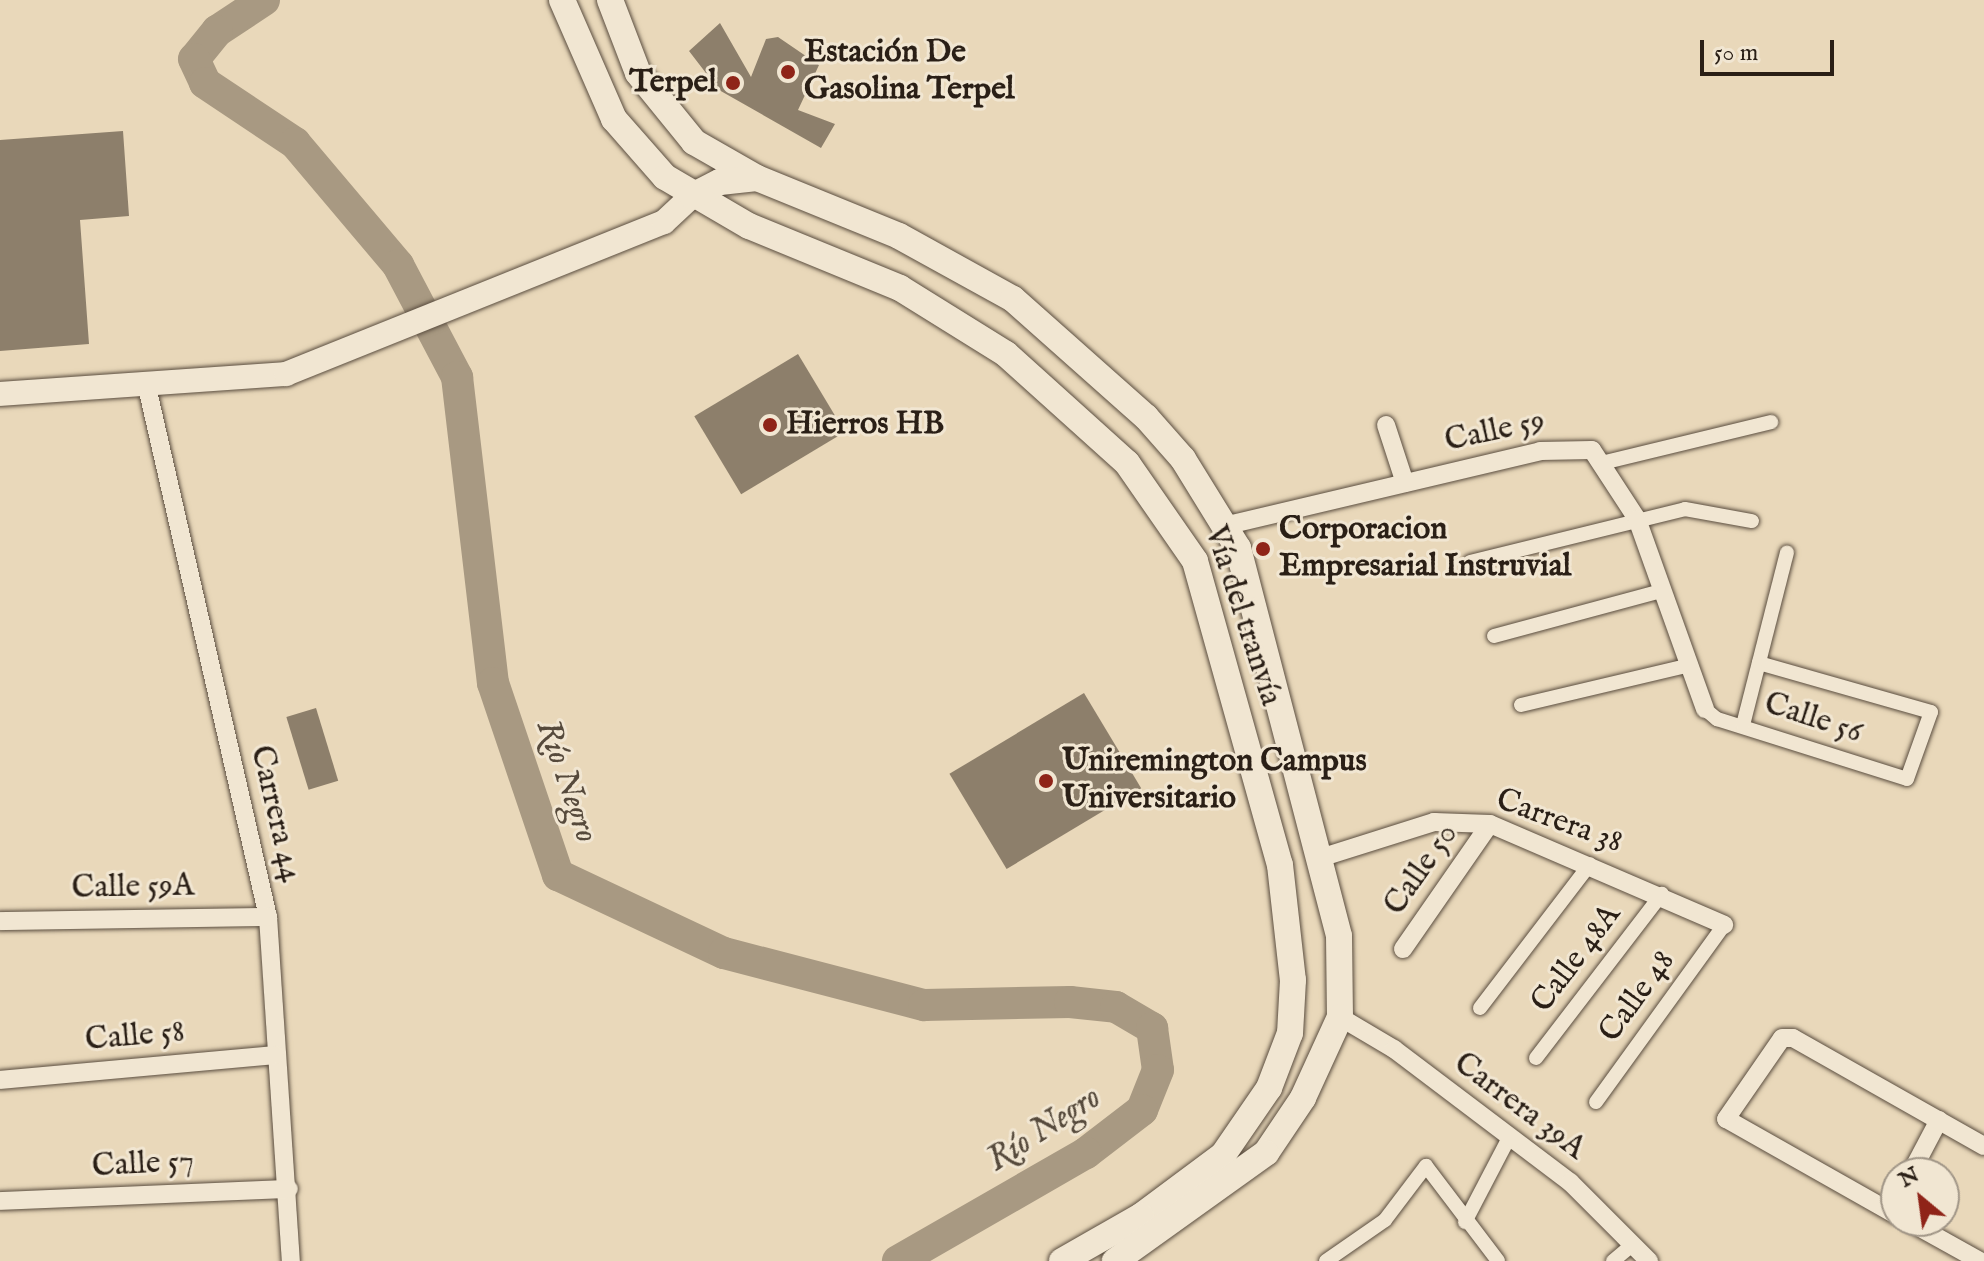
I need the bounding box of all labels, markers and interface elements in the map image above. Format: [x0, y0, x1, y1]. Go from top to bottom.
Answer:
scale bar [1704, 24, 1838, 74]
place label: Estación De Gasolina Terpel [804, 35, 1015, 110]
text: 50 m [1714, 38, 1758, 69]
marker: Estación De Gasolina Terpel [779, 63, 797, 81]
place label: Terpel [629, 64, 717, 102]
marker: Terpel [724, 74, 742, 92]
street label: Calle 59 [1441, 403, 1549, 461]
place label: Hierros HB [786, 406, 944, 444]
marker: Hierros HB [761, 416, 779, 434]
place label: Corporacion Empresarial Instruvial [1279, 512, 1571, 587]
street label: Vía del tranvía [1195, 521, 1289, 711]
marker: Corporacion Empresarial Instruvial [1254, 540, 1272, 558]
street label: Calle 56 [1759, 685, 1867, 753]
water label: Río Negro [527, 714, 607, 848]
street label: Carrera 44 [241, 742, 309, 886]
place label: Uniremington Campus Universitario [1062, 744, 1367, 819]
marker: Uniremington Campus Universitario [1037, 772, 1055, 790]
street label: Carrera 38 [1490, 781, 1628, 863]
street label: Calle 50 [1377, 817, 1467, 923]
street label: Calle 59A [71, 868, 195, 908]
street label: Calle 48A [1524, 897, 1630, 1021]
street label: Calle 48 [1592, 944, 1684, 1050]
street label: Calle 58 [84, 1014, 186, 1060]
street label: Carrera 39A [1446, 1045, 1592, 1169]
water label: Río Negro [980, 1077, 1108, 1181]
street label: Calle 57 [91, 1143, 195, 1187]
north arrow [1880, 1157, 1960, 1237]
text: N [1894, 1161, 1924, 1195]

